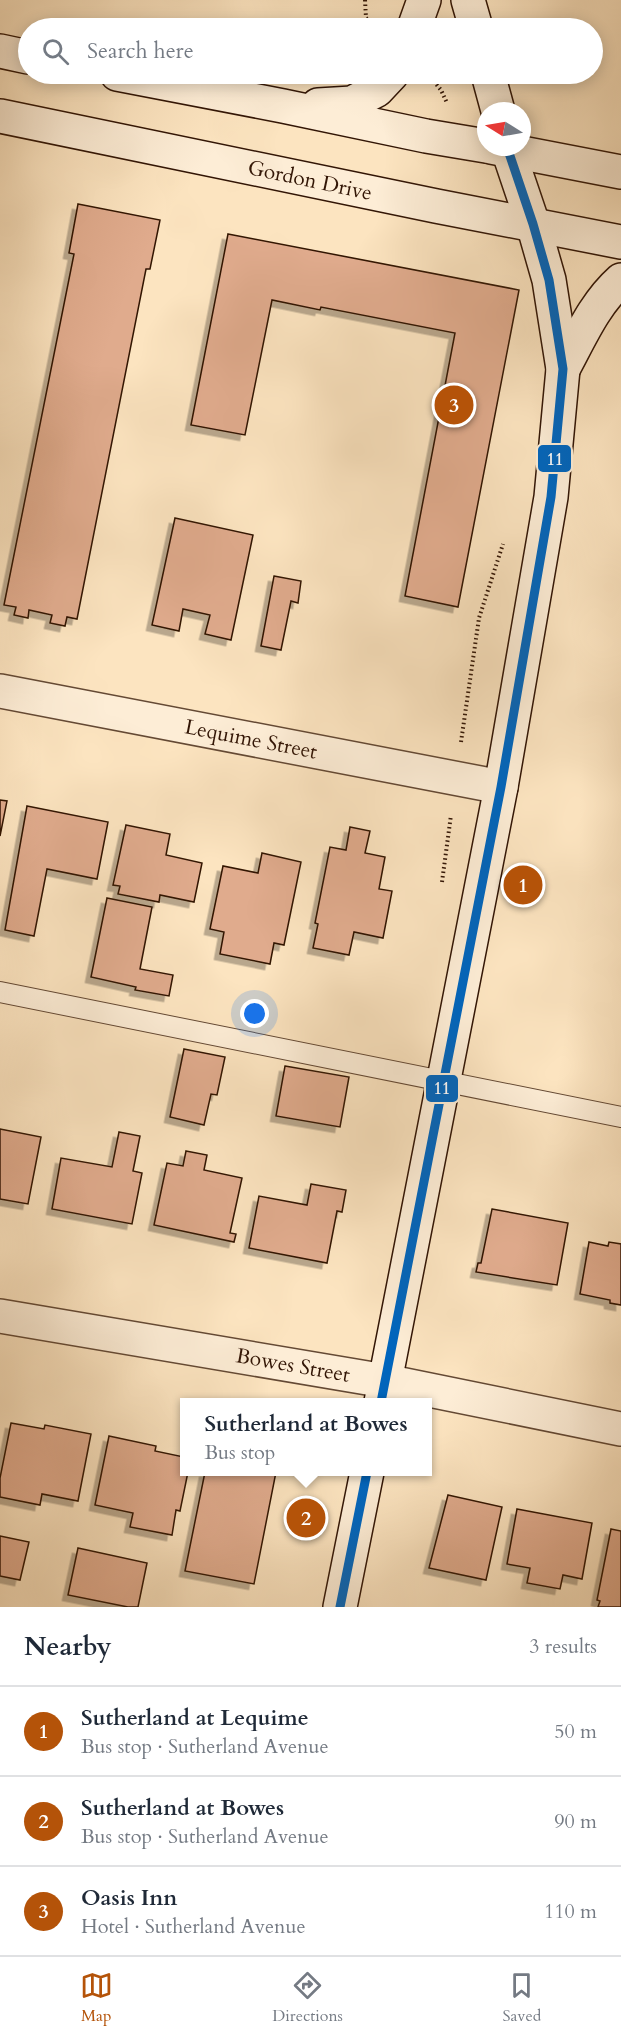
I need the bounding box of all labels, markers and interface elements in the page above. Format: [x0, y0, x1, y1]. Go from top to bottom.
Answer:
search box [18, 18, 603, 84]
icon: search [39, 35, 72, 68]
text: Search here [87, 36, 194, 66]
north arrow [477, 102, 531, 156]
street label: Gordon Drive [245, 153, 375, 208]
pin: 3 [434, 382, 474, 428]
line badge: 11 [537, 444, 572, 473]
text: 11 [547, 449, 563, 471]
street label: Lequime Street [182, 712, 320, 767]
pin: 1 [504, 862, 542, 908]
your location [240, 999, 269, 1028]
line badge: 11 [425, 1074, 459, 1103]
text: 11 [434, 1078, 450, 1100]
street label: Bowes Street [234, 1341, 353, 1390]
popup [180, 1398, 432, 1476]
text: Sutherland at Bowes [204, 1409, 408, 1439]
text: Bus stop [204, 1439, 276, 1466]
pin: 2 [286, 1496, 326, 1540]
text: Nearby [24, 1629, 112, 1664]
text: 3 results [529, 1633, 597, 1660]
text: Sutherland at Lequime [81, 1703, 309, 1733]
text: 1 [38, 1718, 49, 1745]
text: 50 m [554, 1718, 597, 1745]
text: Bus stop · Sutherland Avenue [81, 1733, 329, 1760]
text: Sutherland at Bowes [81, 1793, 284, 1823]
text: 2 [38, 1808, 49, 1835]
text: 90 m [554, 1808, 597, 1835]
text: Bus stop · Sutherland Avenue [81, 1823, 329, 1850]
text: Oasis Inn [81, 1883, 178, 1913]
text: 3 [38, 1898, 49, 1925]
text: 110 m [544, 1898, 597, 1925]
text: Hotel · Sutherland Avenue [81, 1913, 305, 1940]
tab: Map [80, 1969, 113, 2027]
tab: Directions [272, 1969, 343, 2027]
tab: Saved [502, 1969, 541, 2027]

